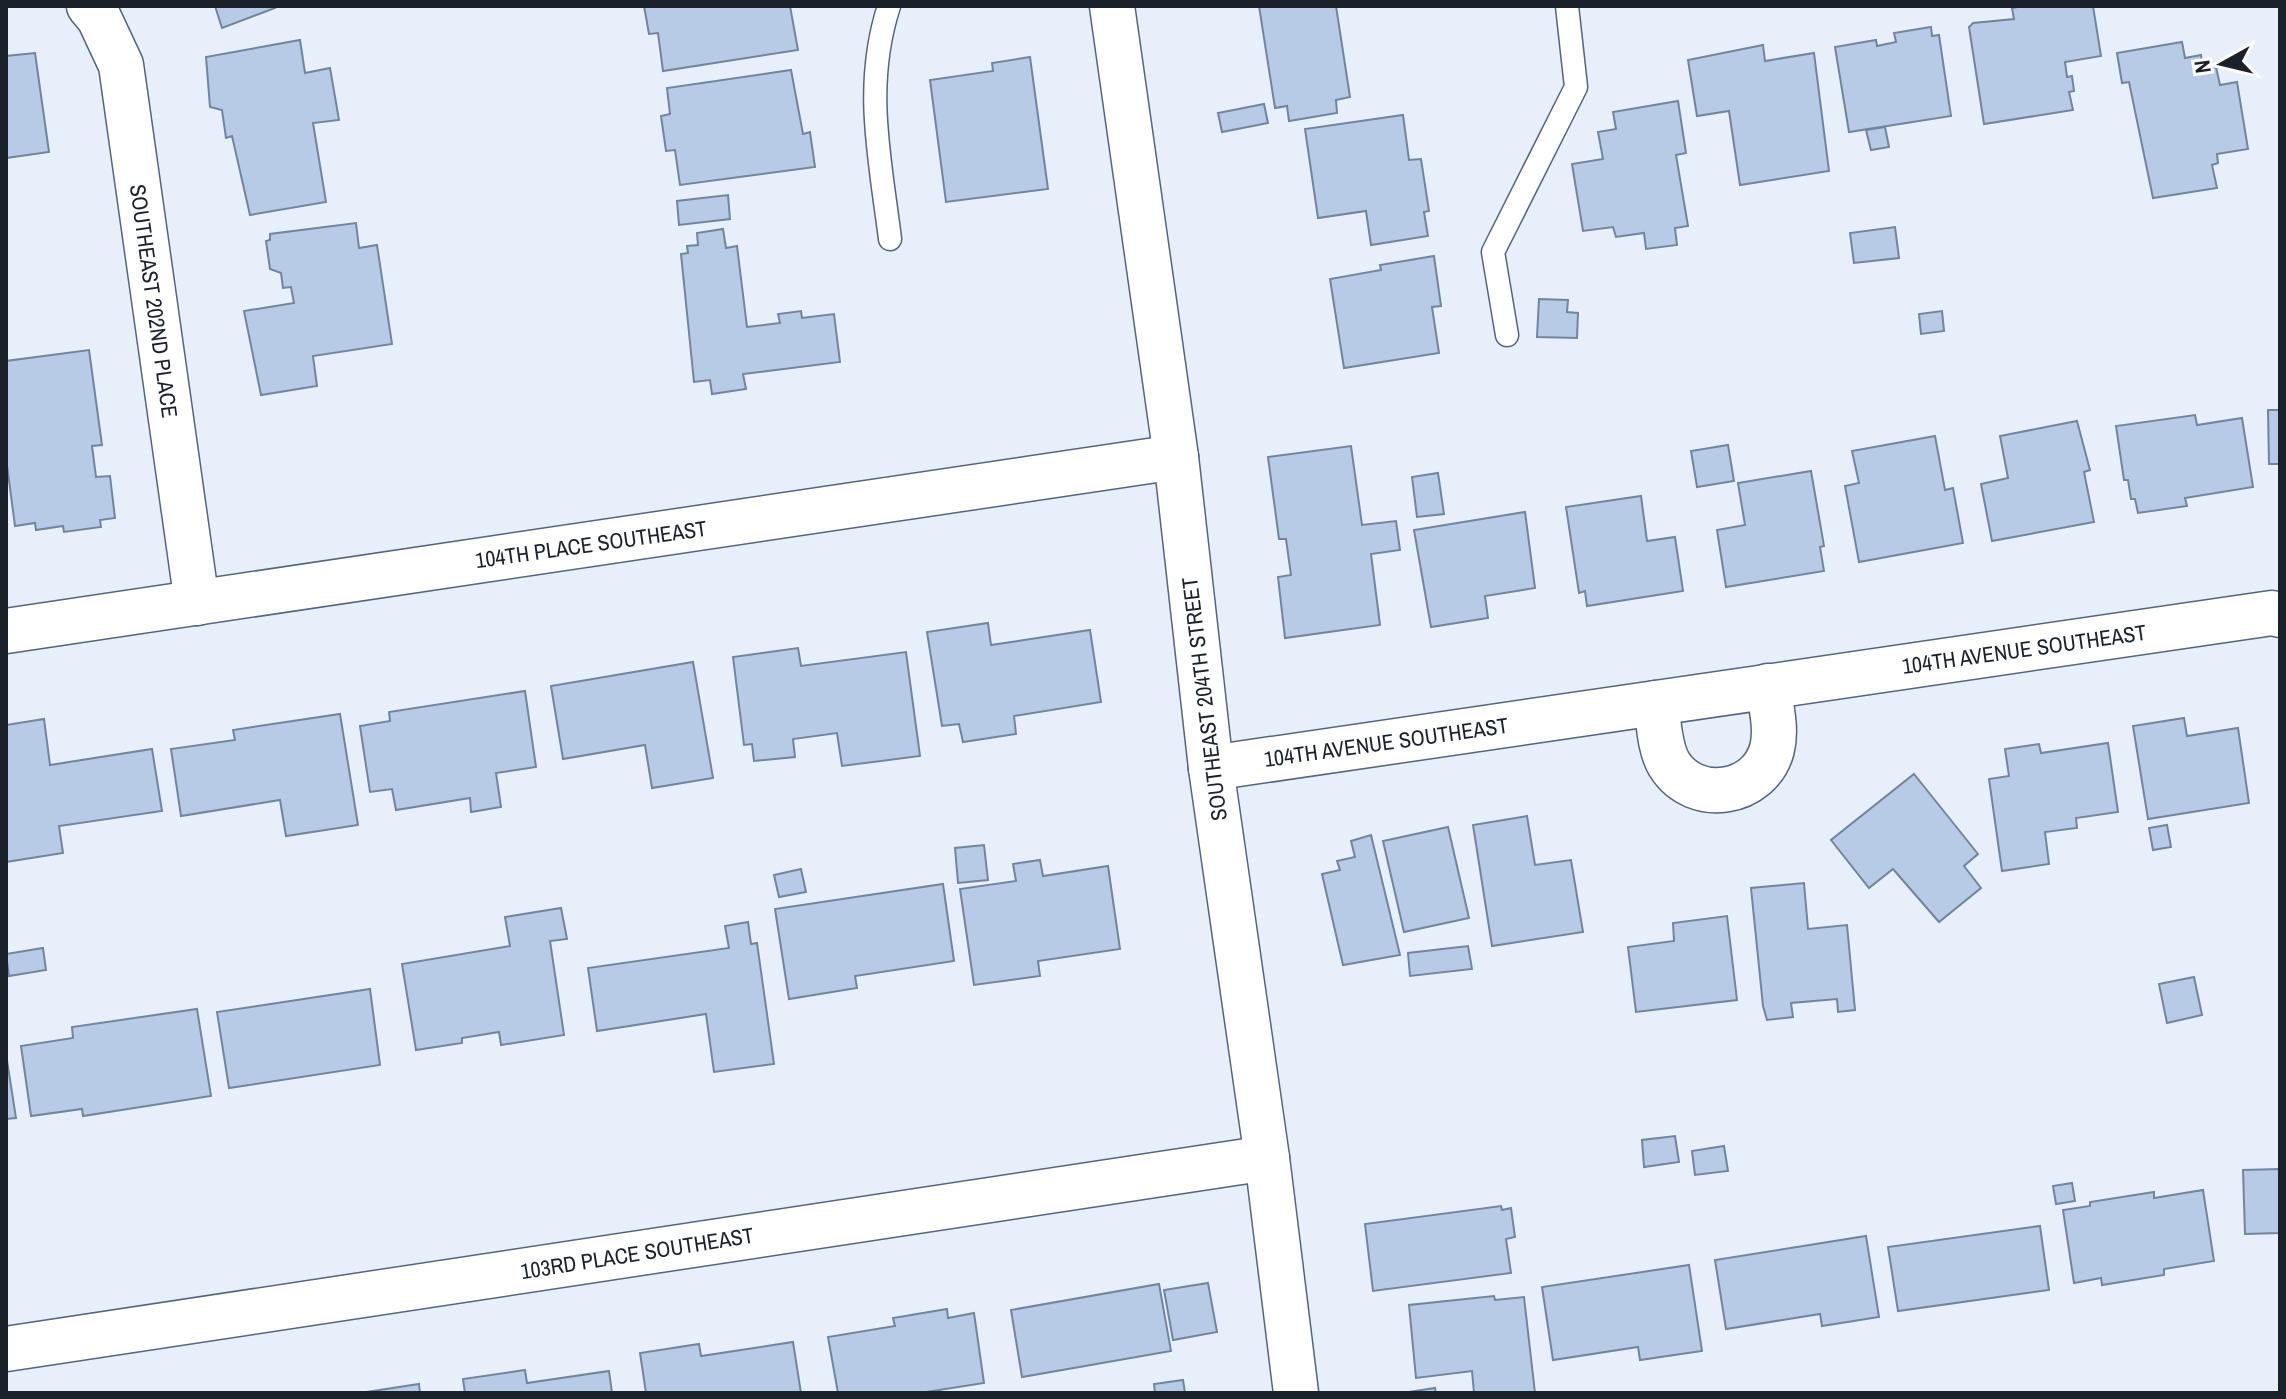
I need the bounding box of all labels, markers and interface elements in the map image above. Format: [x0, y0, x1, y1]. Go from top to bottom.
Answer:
north arrow [2182, 24, 2262, 104]
text: N [2186, 58, 2218, 75]
street label: SOUTHEAST 202ND PLACE [123, 182, 185, 420]
street label: 104TH PLACE SOUTHEAST [473, 513, 709, 575]
street label: SOUTHEAST 204TH STREET [1174, 575, 1234, 823]
street label: 104TH AVENUE SOUTHEAST [1900, 617, 2148, 681]
street label: 104TH AVENUE SOUTHEAST [1262, 710, 1510, 774]
street label: 103RD PLACE SOUTHEAST [518, 1220, 756, 1286]

